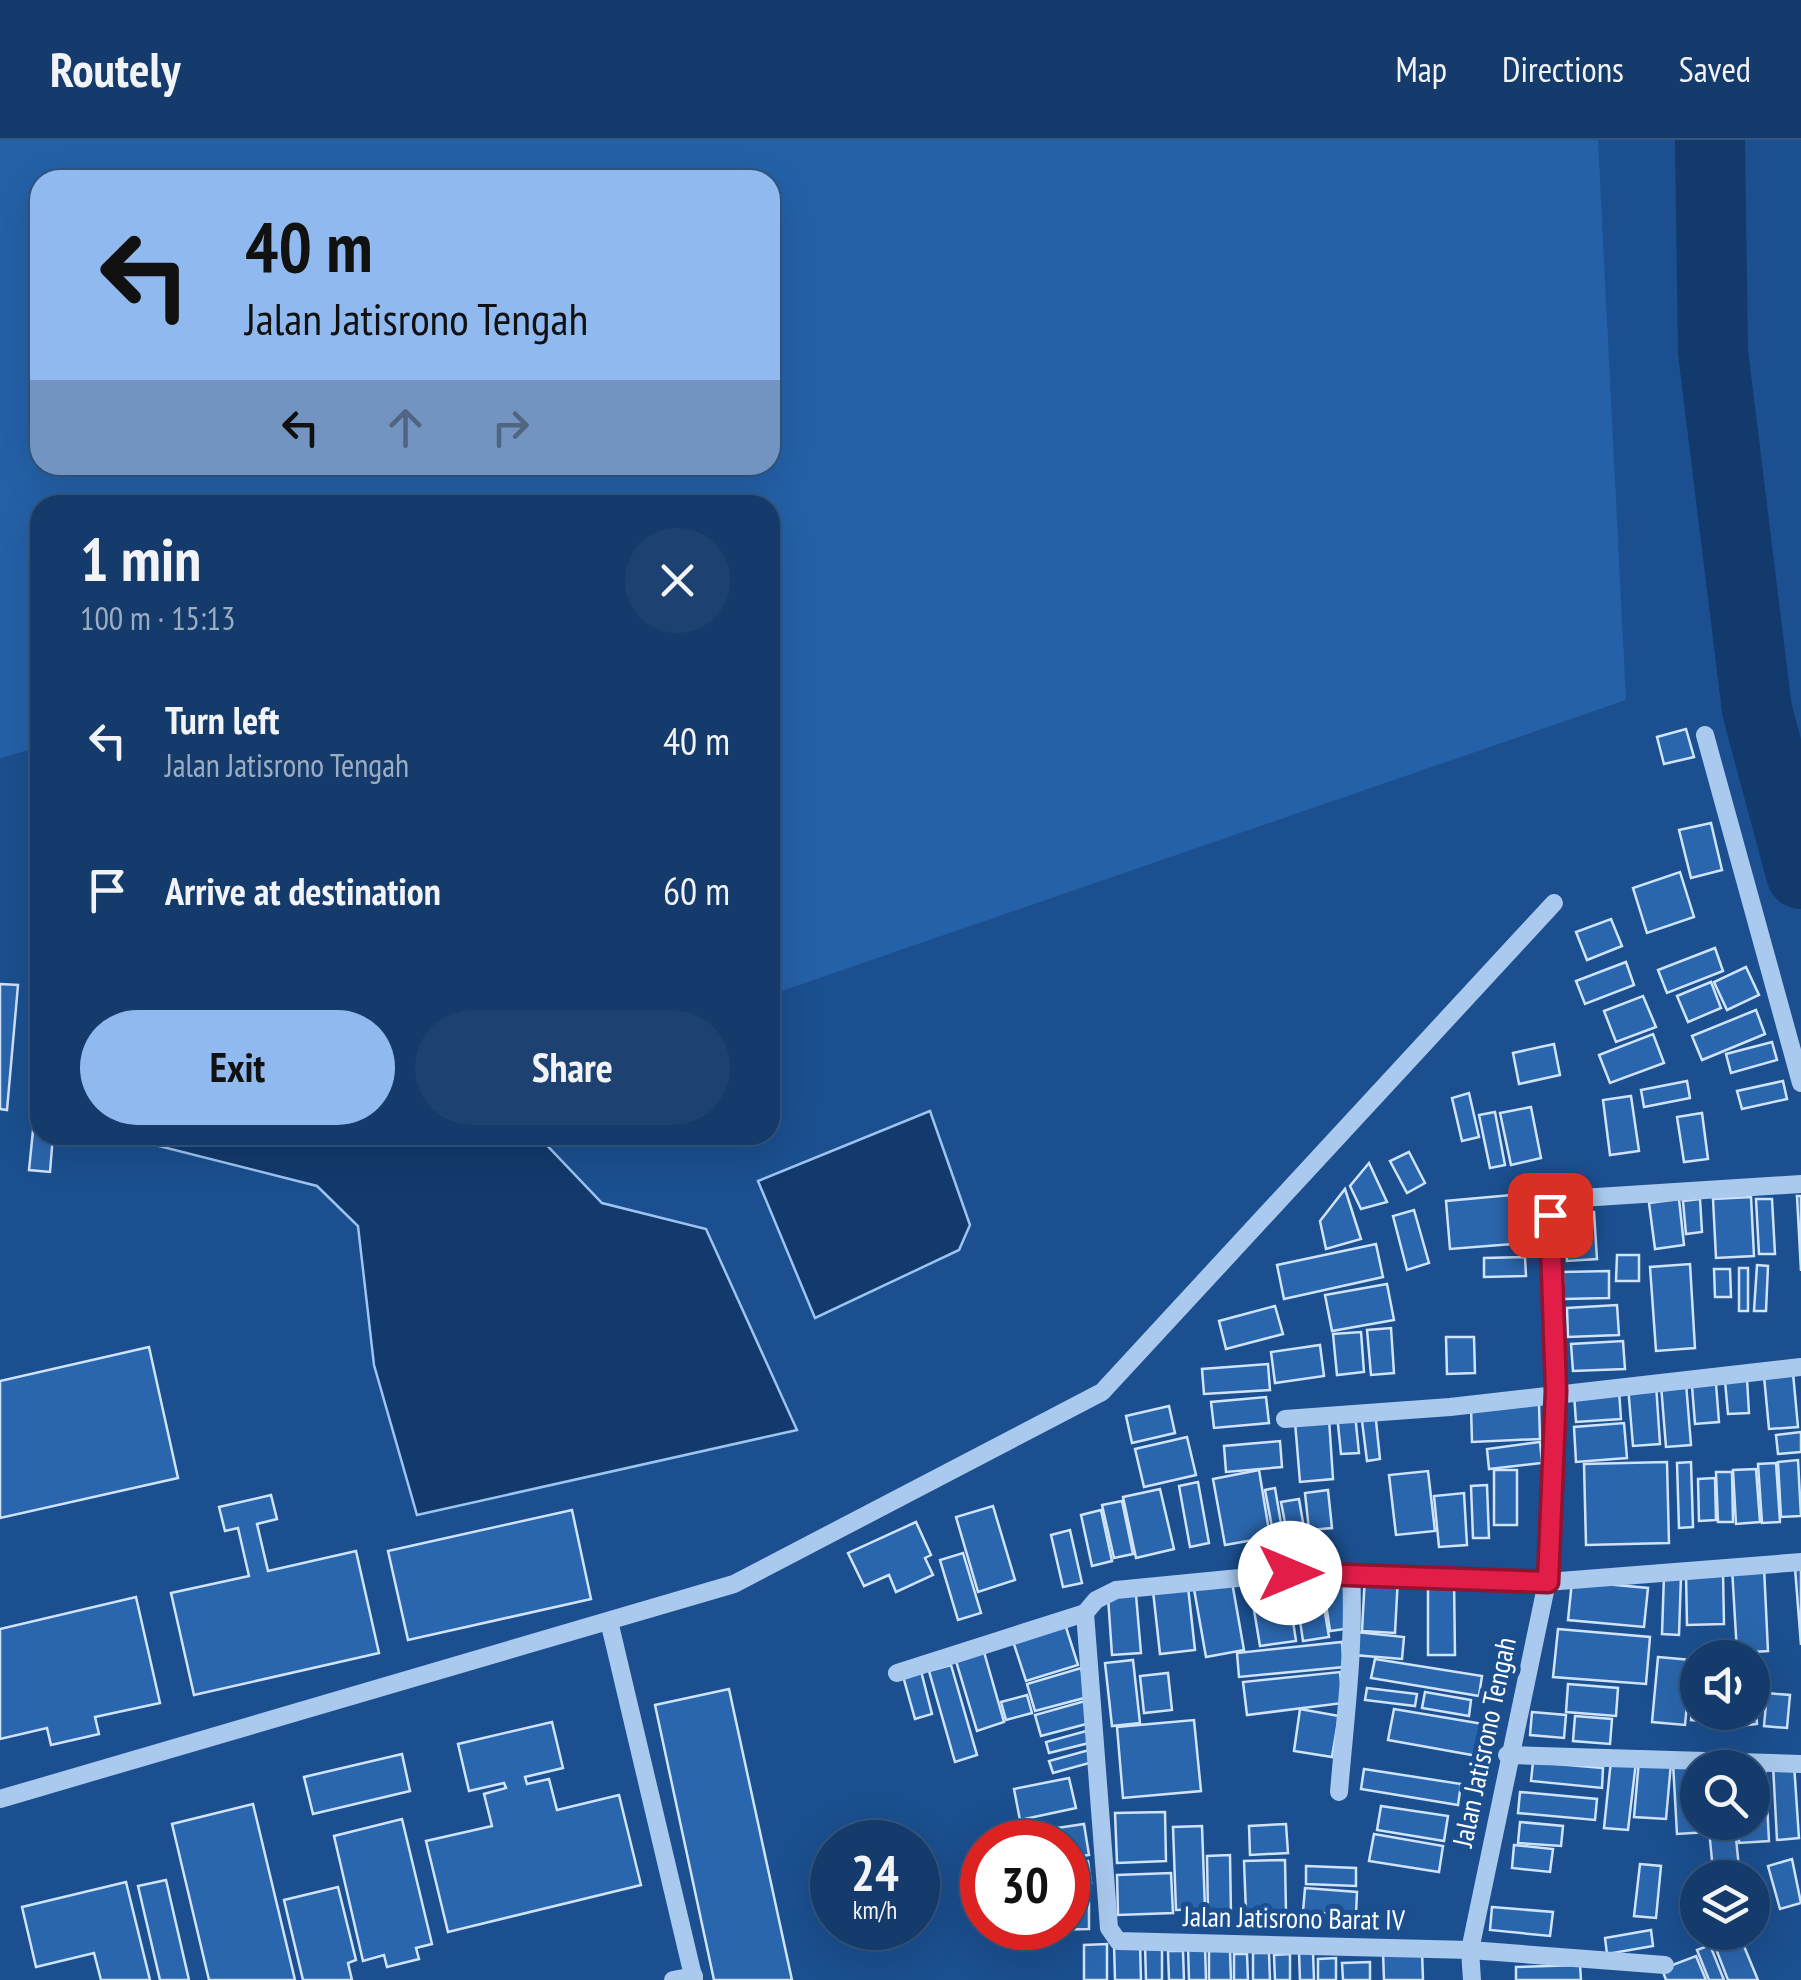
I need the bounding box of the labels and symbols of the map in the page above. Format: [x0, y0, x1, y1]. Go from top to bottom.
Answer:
pin [1508, 1173, 1593, 1258]
position arrow [1238, 1521, 1342, 1625]
street label: Jalan Jatisrono Tengah [1443, 1634, 1524, 1851]
speed limit sign: 30 [960, 1820, 1090, 1950]
street label: Jalan Jatisrono Barat IV [1182, 1897, 1406, 1938]

